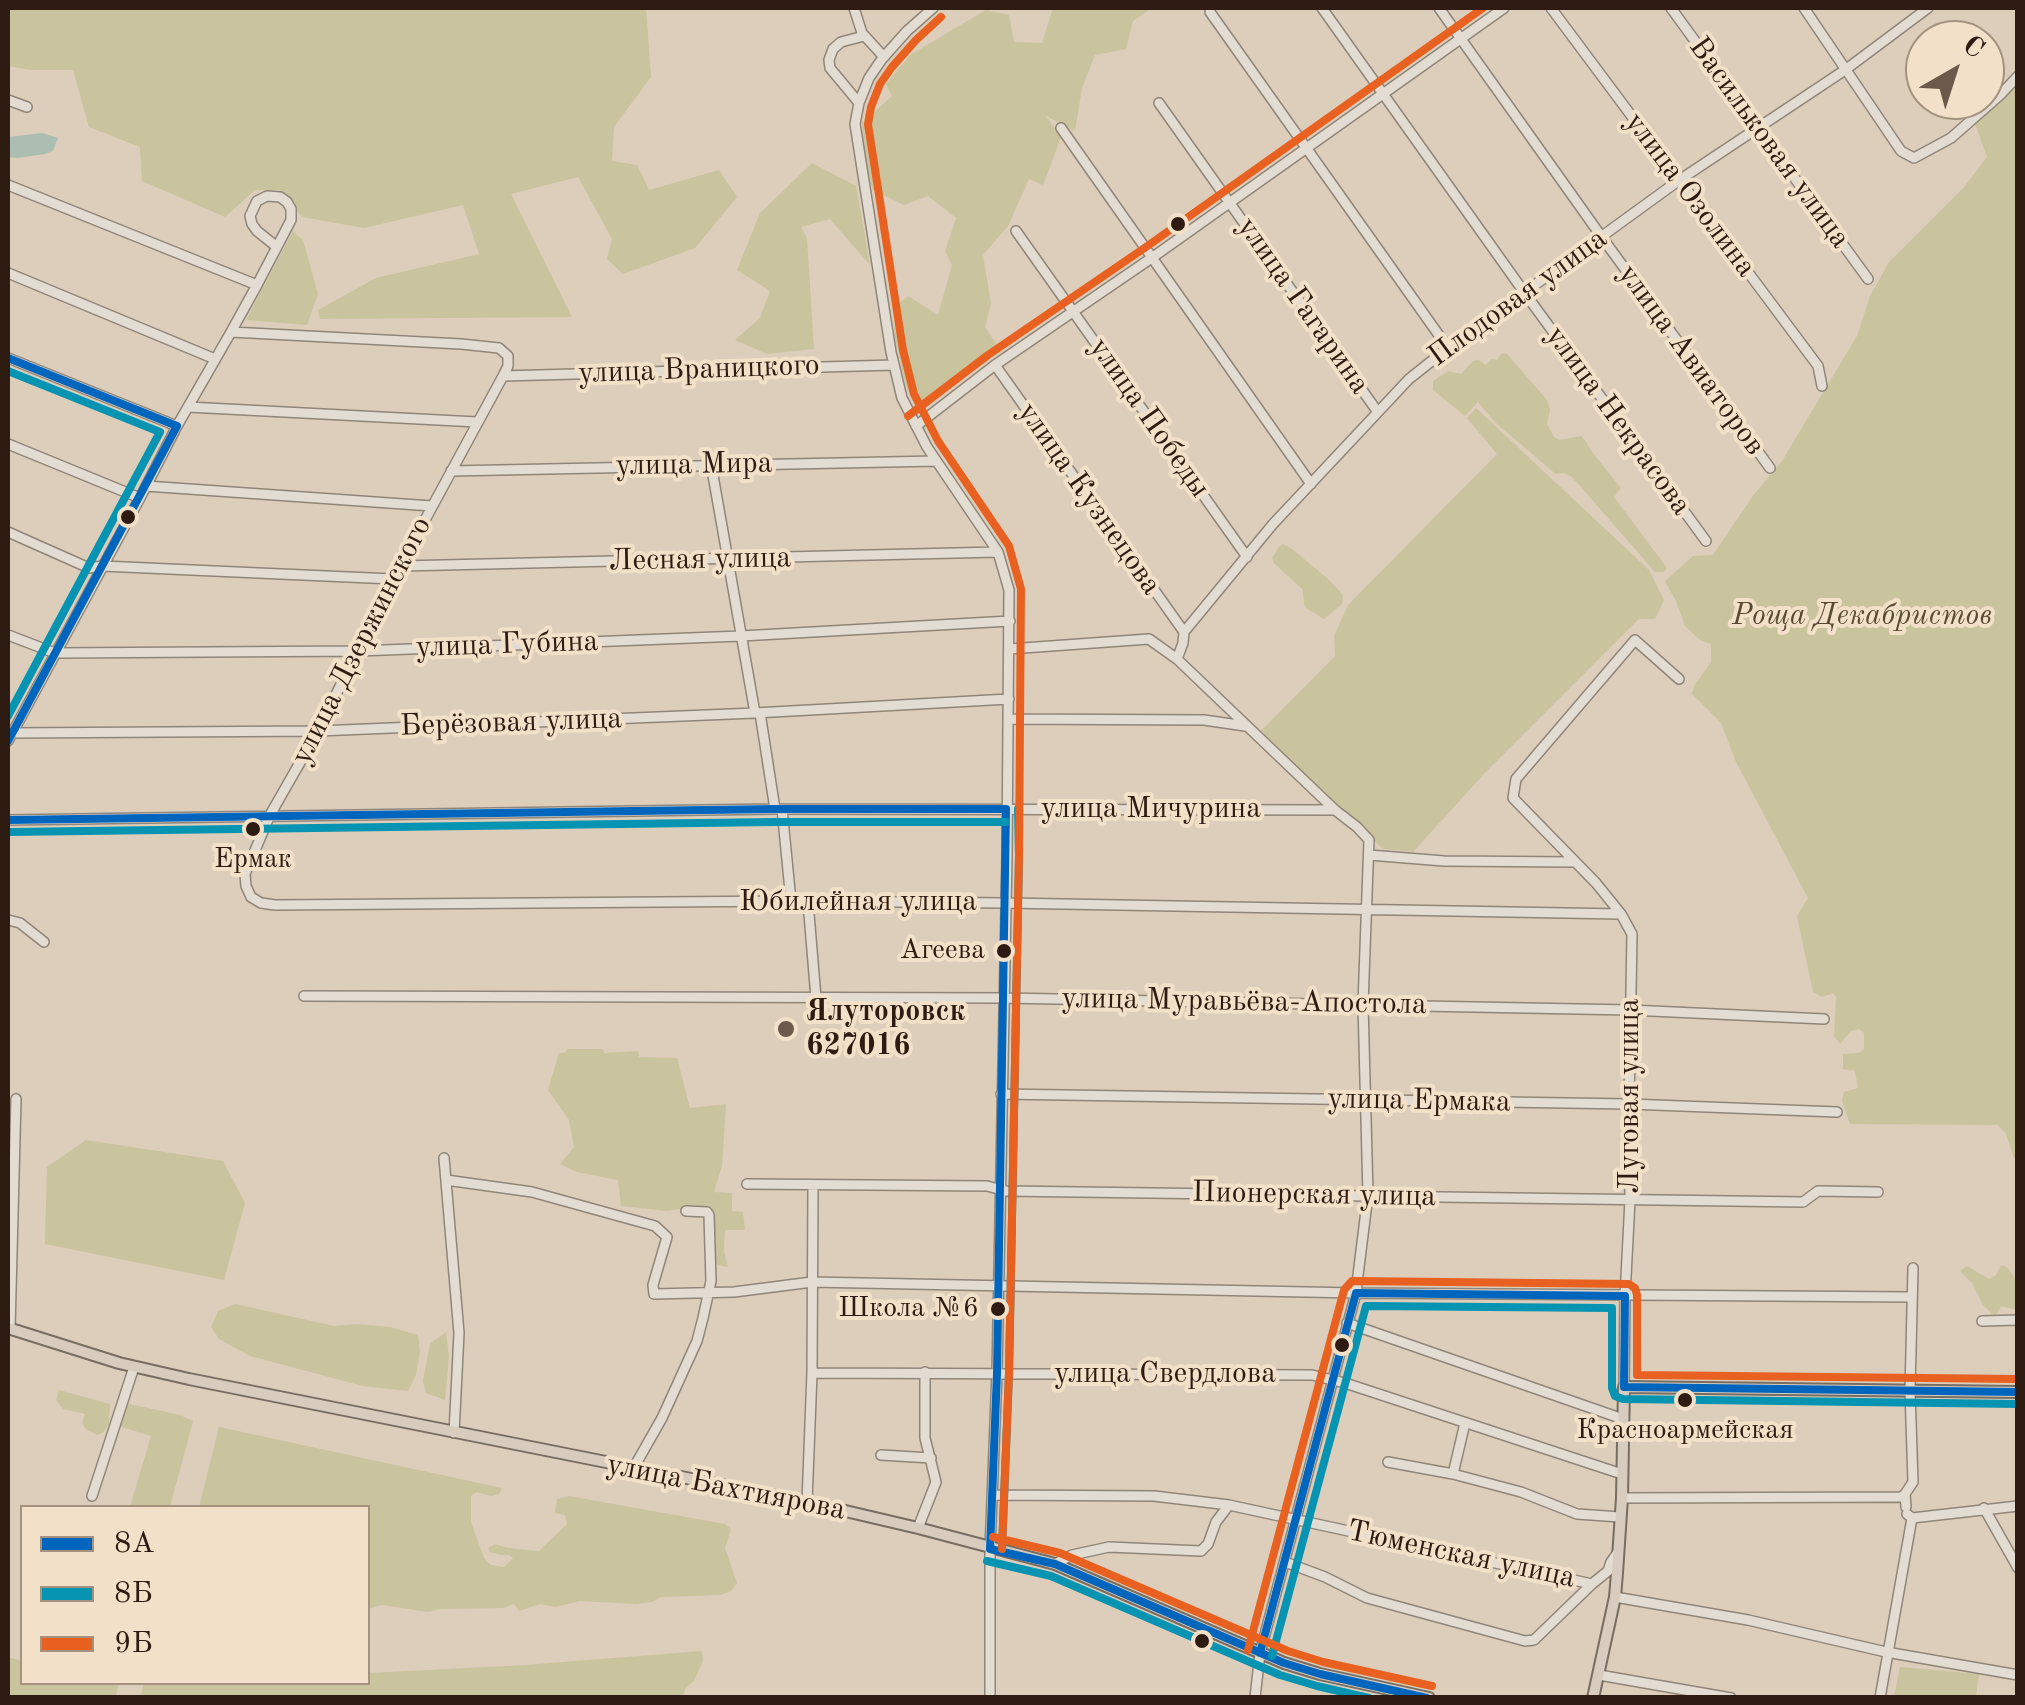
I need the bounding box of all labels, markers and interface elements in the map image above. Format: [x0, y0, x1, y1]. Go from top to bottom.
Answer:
north arrow [1905, 20, 2005, 120]
street label: Васильковая улица [1680, 30, 1858, 256]
text: С [1957, 32, 1989, 65]
street label: улица Озолина [1616, 106, 1764, 284]
street label: улица Гагарина [1229, 211, 1377, 401]
unlabelled marker [1168, 214, 1188, 234]
street label: Плодовая улица [1422, 221, 1614, 375]
street label: улица Авиаторов [1610, 257, 1772, 463]
street label: улица Некрасова [1537, 319, 1699, 523]
street label: улица Победы [1081, 331, 1217, 505]
street label: улица Враницкого [578, 348, 820, 392]
street label: улица Кузнецова [1009, 396, 1169, 602]
street label: улица Мира [615, 446, 773, 484]
unlabelled marker [118, 507, 138, 527]
street label: улица Дзержинского [284, 511, 440, 771]
street label: Лесная улица [609, 540, 791, 580]
park label: Роща Декабристов [1732, 598, 1992, 634]
street label: улица Губина [415, 624, 599, 666]
street label: Берёзовая улица [399, 701, 623, 745]
street label: улица Мичурина [1041, 791, 1261, 827]
marker: Ермак [243, 819, 263, 839]
place label: Ермак [214, 843, 292, 877]
street label: Юбилейная улица [739, 884, 977, 920]
place label: Агеева [900, 934, 985, 968]
marker: Агеева [994, 941, 1014, 961]
street label: улица Муравьёва-Апостола [1061, 981, 1427, 1023]
place label: Ялуторовск 627016 [806, 994, 965, 1064]
street label: Луговая улица [1612, 998, 1648, 1194]
marker: Ялуторовск 627016 [775, 1018, 797, 1040]
street label: улица Ермака [1327, 1081, 1511, 1121]
street label: Пионерская улица [1192, 1175, 1436, 1215]
place label: Школа №6 [838, 1292, 979, 1326]
marker: Школа №6 [988, 1299, 1008, 1319]
unlabelled marker [1332, 1335, 1352, 1355]
street label: улица Свердлова [1054, 1356, 1276, 1392]
marker: Красноармейская [1675, 1390, 1695, 1410]
place label: Красноармейская [1576, 1414, 1794, 1448]
street label: улица Бахтиярова [604, 1447, 848, 1529]
legend [20, 1505, 370, 1685]
street label: Тюменская улица [1344, 1513, 1578, 1597]
text: 8А [114, 1529, 154, 1559]
text: 8Б [114, 1579, 153, 1609]
text: 9Б [114, 1629, 153, 1659]
unlabelled marker [1192, 1631, 1212, 1651]

